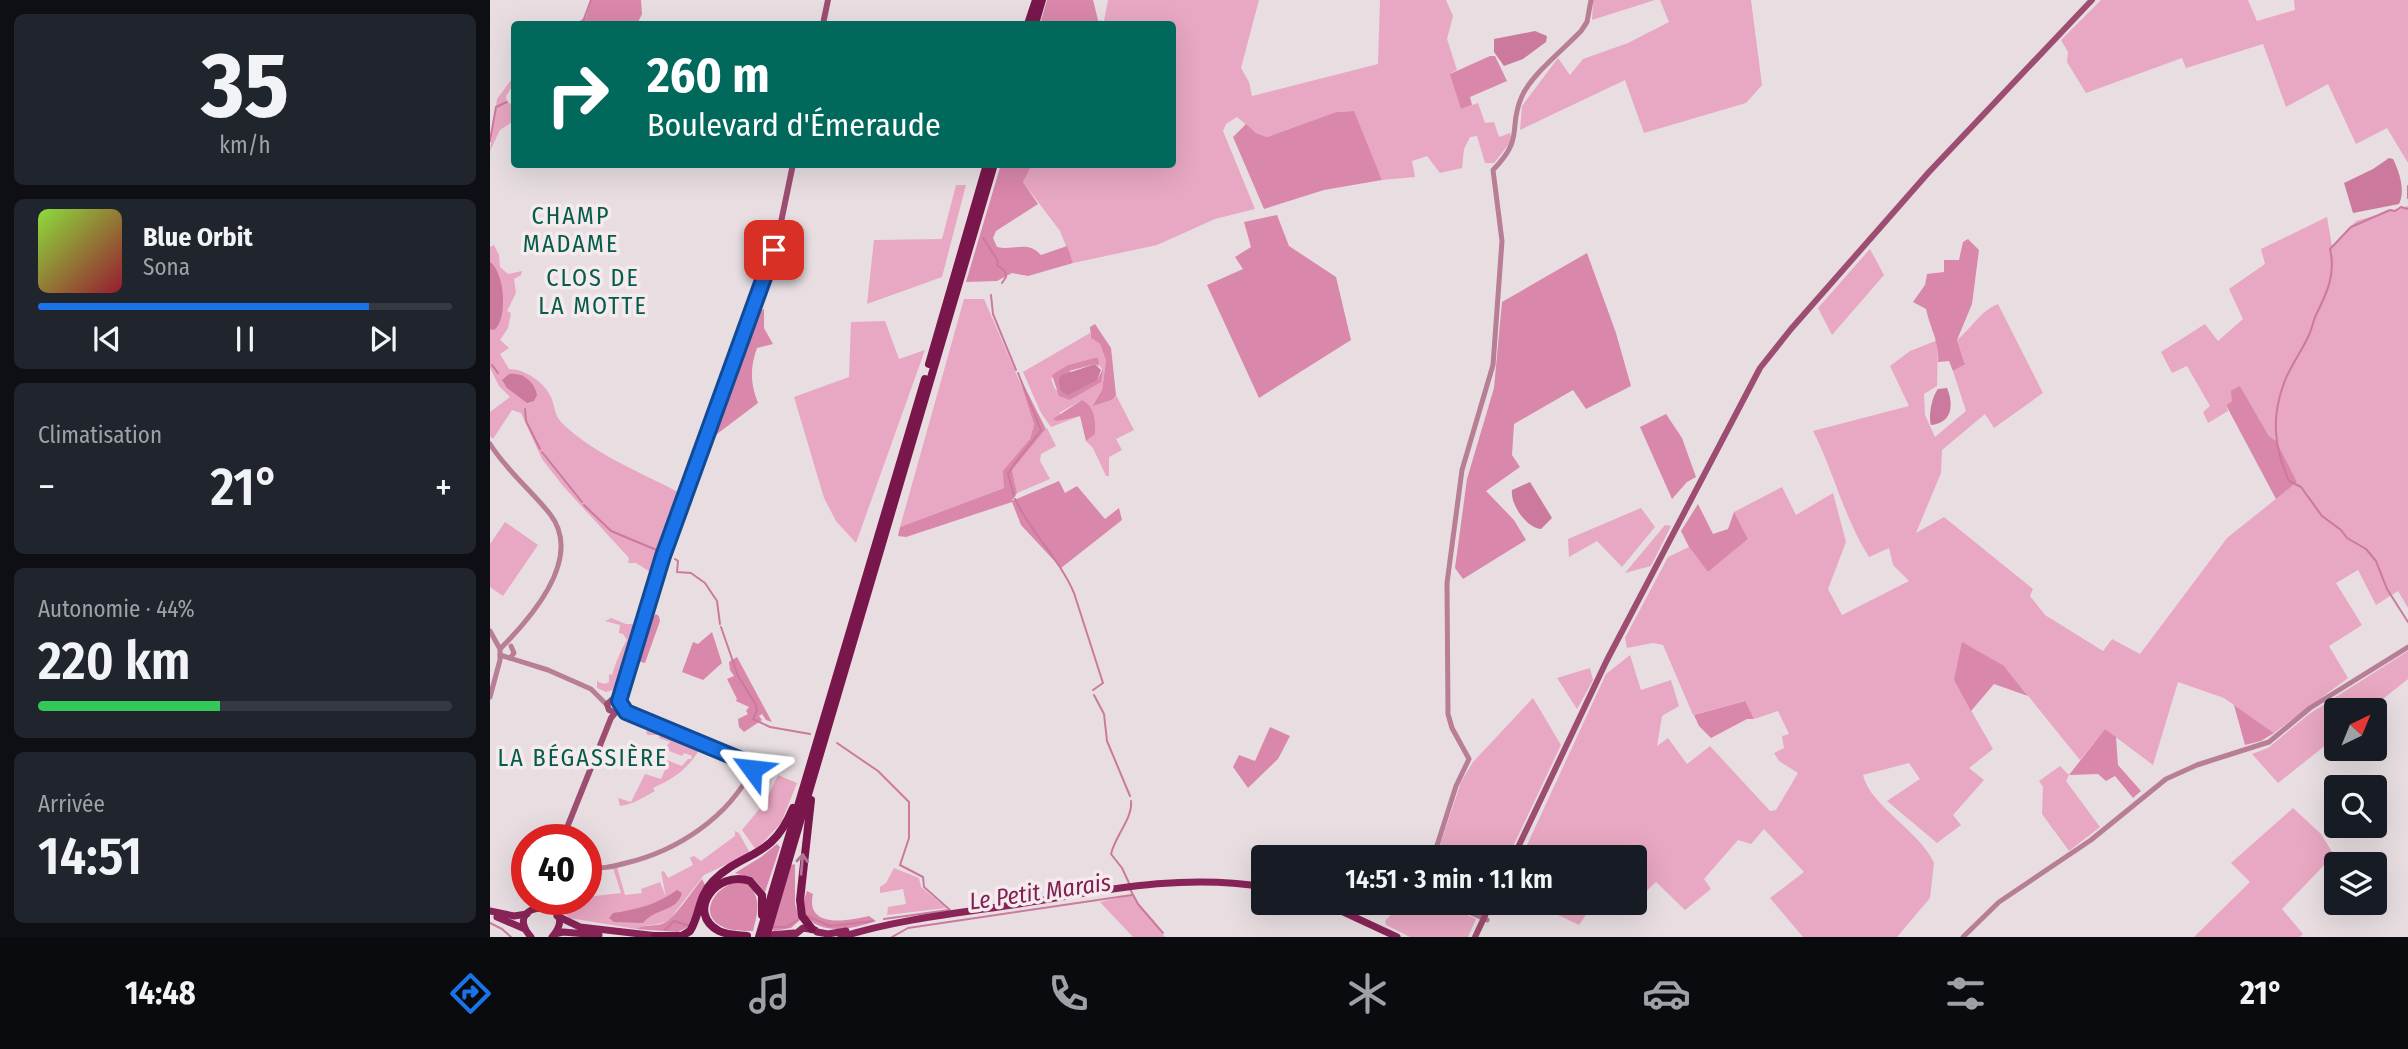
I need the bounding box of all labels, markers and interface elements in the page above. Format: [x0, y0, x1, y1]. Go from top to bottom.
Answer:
text: 35 [201, 31, 289, 140]
text: 260 m [647, 46, 770, 105]
icon: right [532, 49, 623, 140]
text: Boulevard d'Émeraude [647, 106, 941, 144]
text: km/h [219, 131, 271, 159]
district label: CHAMP MADAME [523, 202, 619, 258]
pin [744, 220, 804, 280]
text: Blue Orbit [143, 222, 253, 253]
icon: arrive [755, 231, 793, 269]
text: Sona [143, 253, 190, 281]
district label: CLOS DE LA MOTTE [538, 264, 648, 320]
icon: previous [88, 320, 126, 358]
icon: pause [226, 320, 264, 358]
icon: next [364, 320, 402, 358]
text: Climatisation [38, 421, 162, 449]
text: 21° [210, 456, 279, 519]
text: − [38, 464, 55, 510]
text: + [435, 464, 452, 510]
text: Autonomie · 44% [38, 595, 195, 623]
text: 220 km [38, 630, 191, 693]
north arrow [2324, 698, 2387, 761]
map controls [2324, 698, 2387, 915]
position arrow [715, 732, 789, 806]
district label: LA BÉGASSIÈRE [498, 743, 668, 772]
button: search [2324, 775, 2387, 838]
text: Arrivée [38, 790, 105, 818]
speed limit sign: 40 [511, 824, 602, 915]
text: 14:51 [38, 825, 142, 888]
button: layers [2324, 852, 2387, 915]
one-way arrow [796, 854, 809, 876]
text: 14:51 · 3 min · 1.1 km [1345, 864, 1553, 895]
water label: Le Petit Marais [967, 868, 1113, 916]
icon: directions [446, 969, 495, 1018]
icon: music [745, 969, 794, 1018]
icon: phone [1044, 969, 1093, 1018]
icon: climate [1343, 969, 1392, 1018]
icon: car [1642, 969, 1691, 1018]
icon: filters [1941, 969, 1990, 1018]
text: 14:48 [125, 974, 196, 1012]
text: 21° [2240, 974, 2283, 1012]

